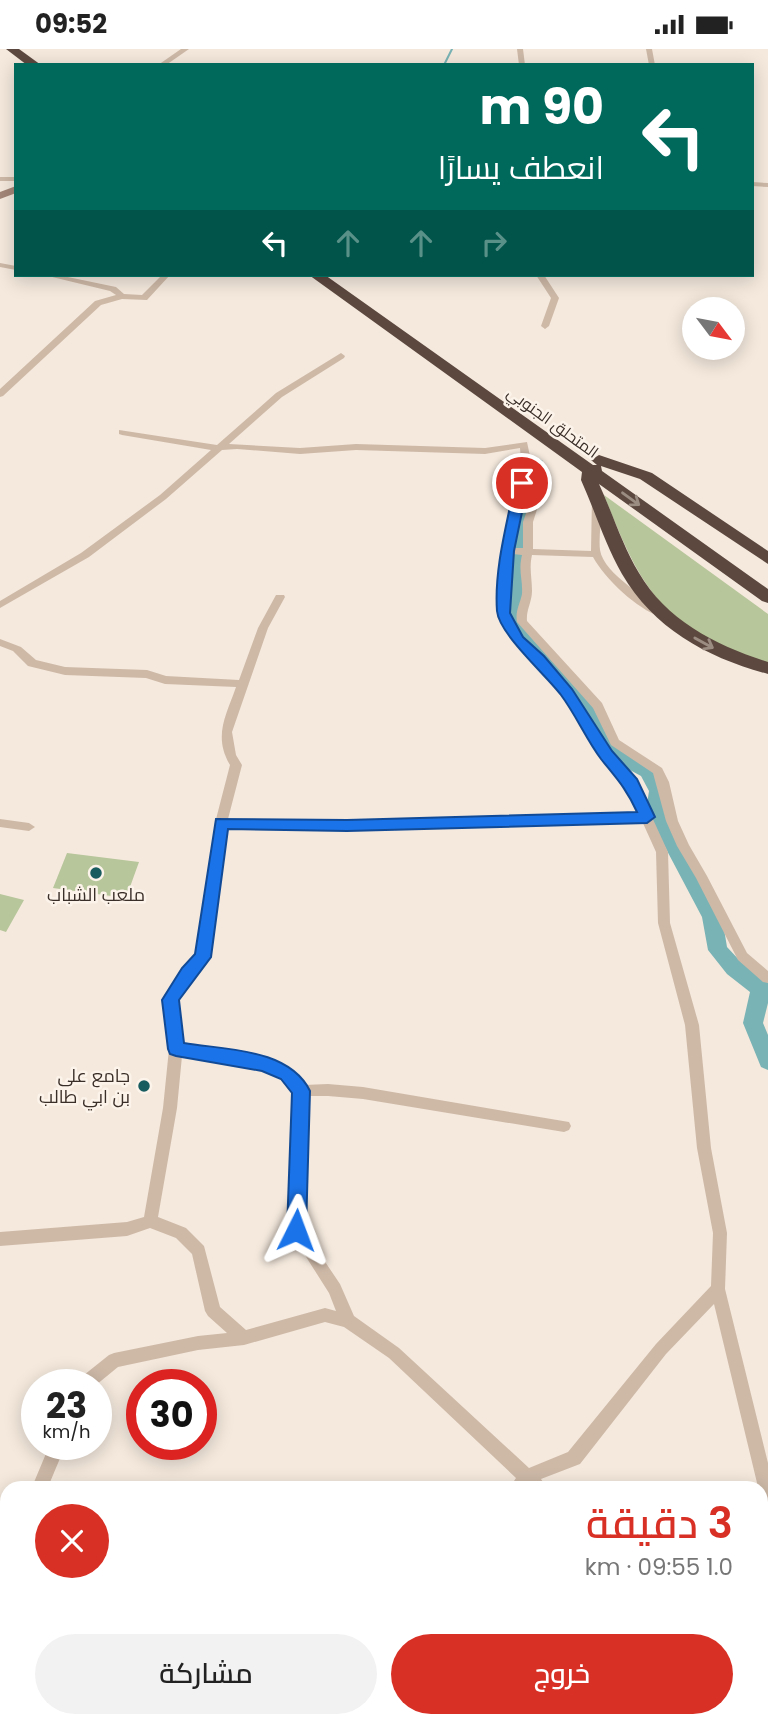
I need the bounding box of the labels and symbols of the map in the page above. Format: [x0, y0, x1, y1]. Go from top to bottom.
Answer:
north arrow [682, 297, 746, 361]
street label: المتحلق الجنوبي [501, 381, 603, 465]
pin [492, 453, 552, 513]
one-way arrow [621, 492, 640, 507]
one-way arrow [693, 637, 714, 650]
marker: ملعب الشباب [88, 865, 104, 881]
place label: ملعب الشباب [47, 882, 145, 907]
place label: جامع علي بن ابي طالب [39, 1063, 130, 1111]
marker: جامع علي بن ابي طالب [136, 1078, 152, 1094]
position arrow [259, 1193, 333, 1267]
speed limit sign: 30 [126, 1369, 217, 1460]

